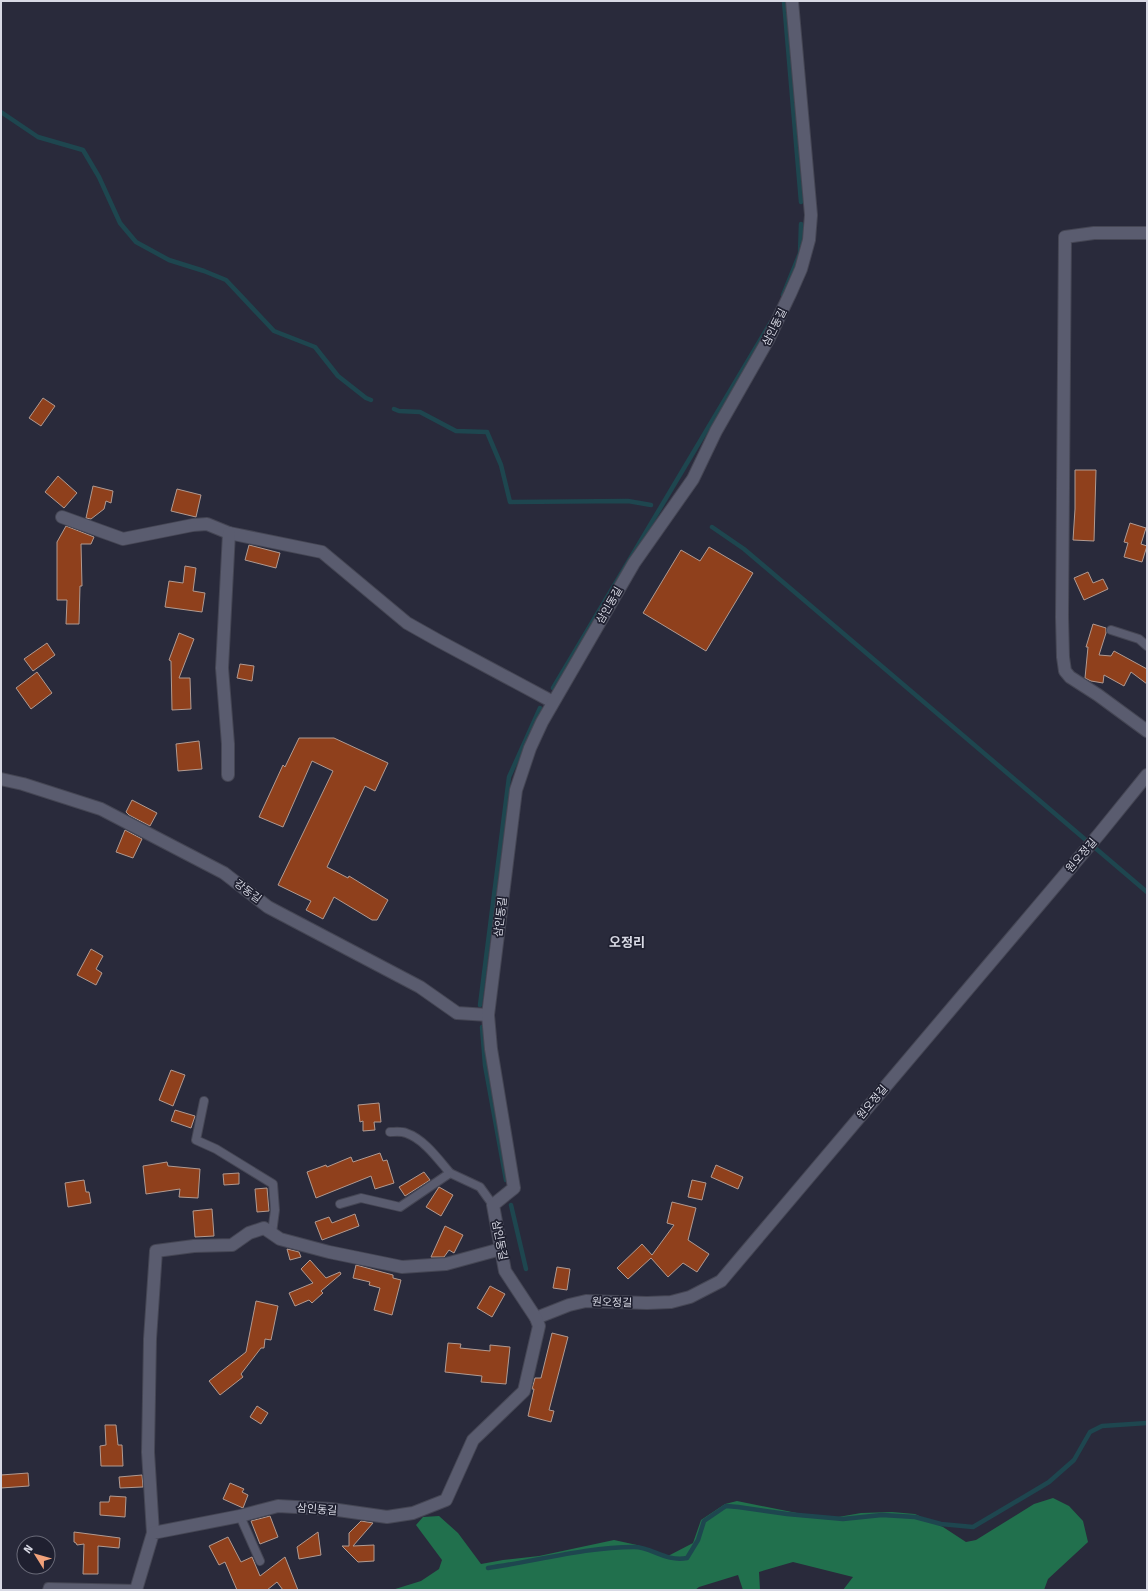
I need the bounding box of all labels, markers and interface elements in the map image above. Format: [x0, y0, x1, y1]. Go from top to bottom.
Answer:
street label: 삼인동길 [759, 306, 789, 348]
street label: 삼인동길 [594, 584, 625, 626]
street label: 원오정길 [1063, 836, 1100, 875]
street label: 강동길 [232, 877, 264, 906]
street label: 삼인동길 [492, 896, 509, 938]
district label: 오정리 [609, 935, 645, 950]
street label: 원오정길 [854, 1083, 890, 1122]
street label: 삼인동길 [489, 1219, 510, 1261]
street label: 원오정길 [592, 1295, 632, 1310]
street label: 삼인동길 [296, 1502, 338, 1517]
north arrow [16, 1535, 56, 1575]
text: N [21, 1542, 36, 1556]

